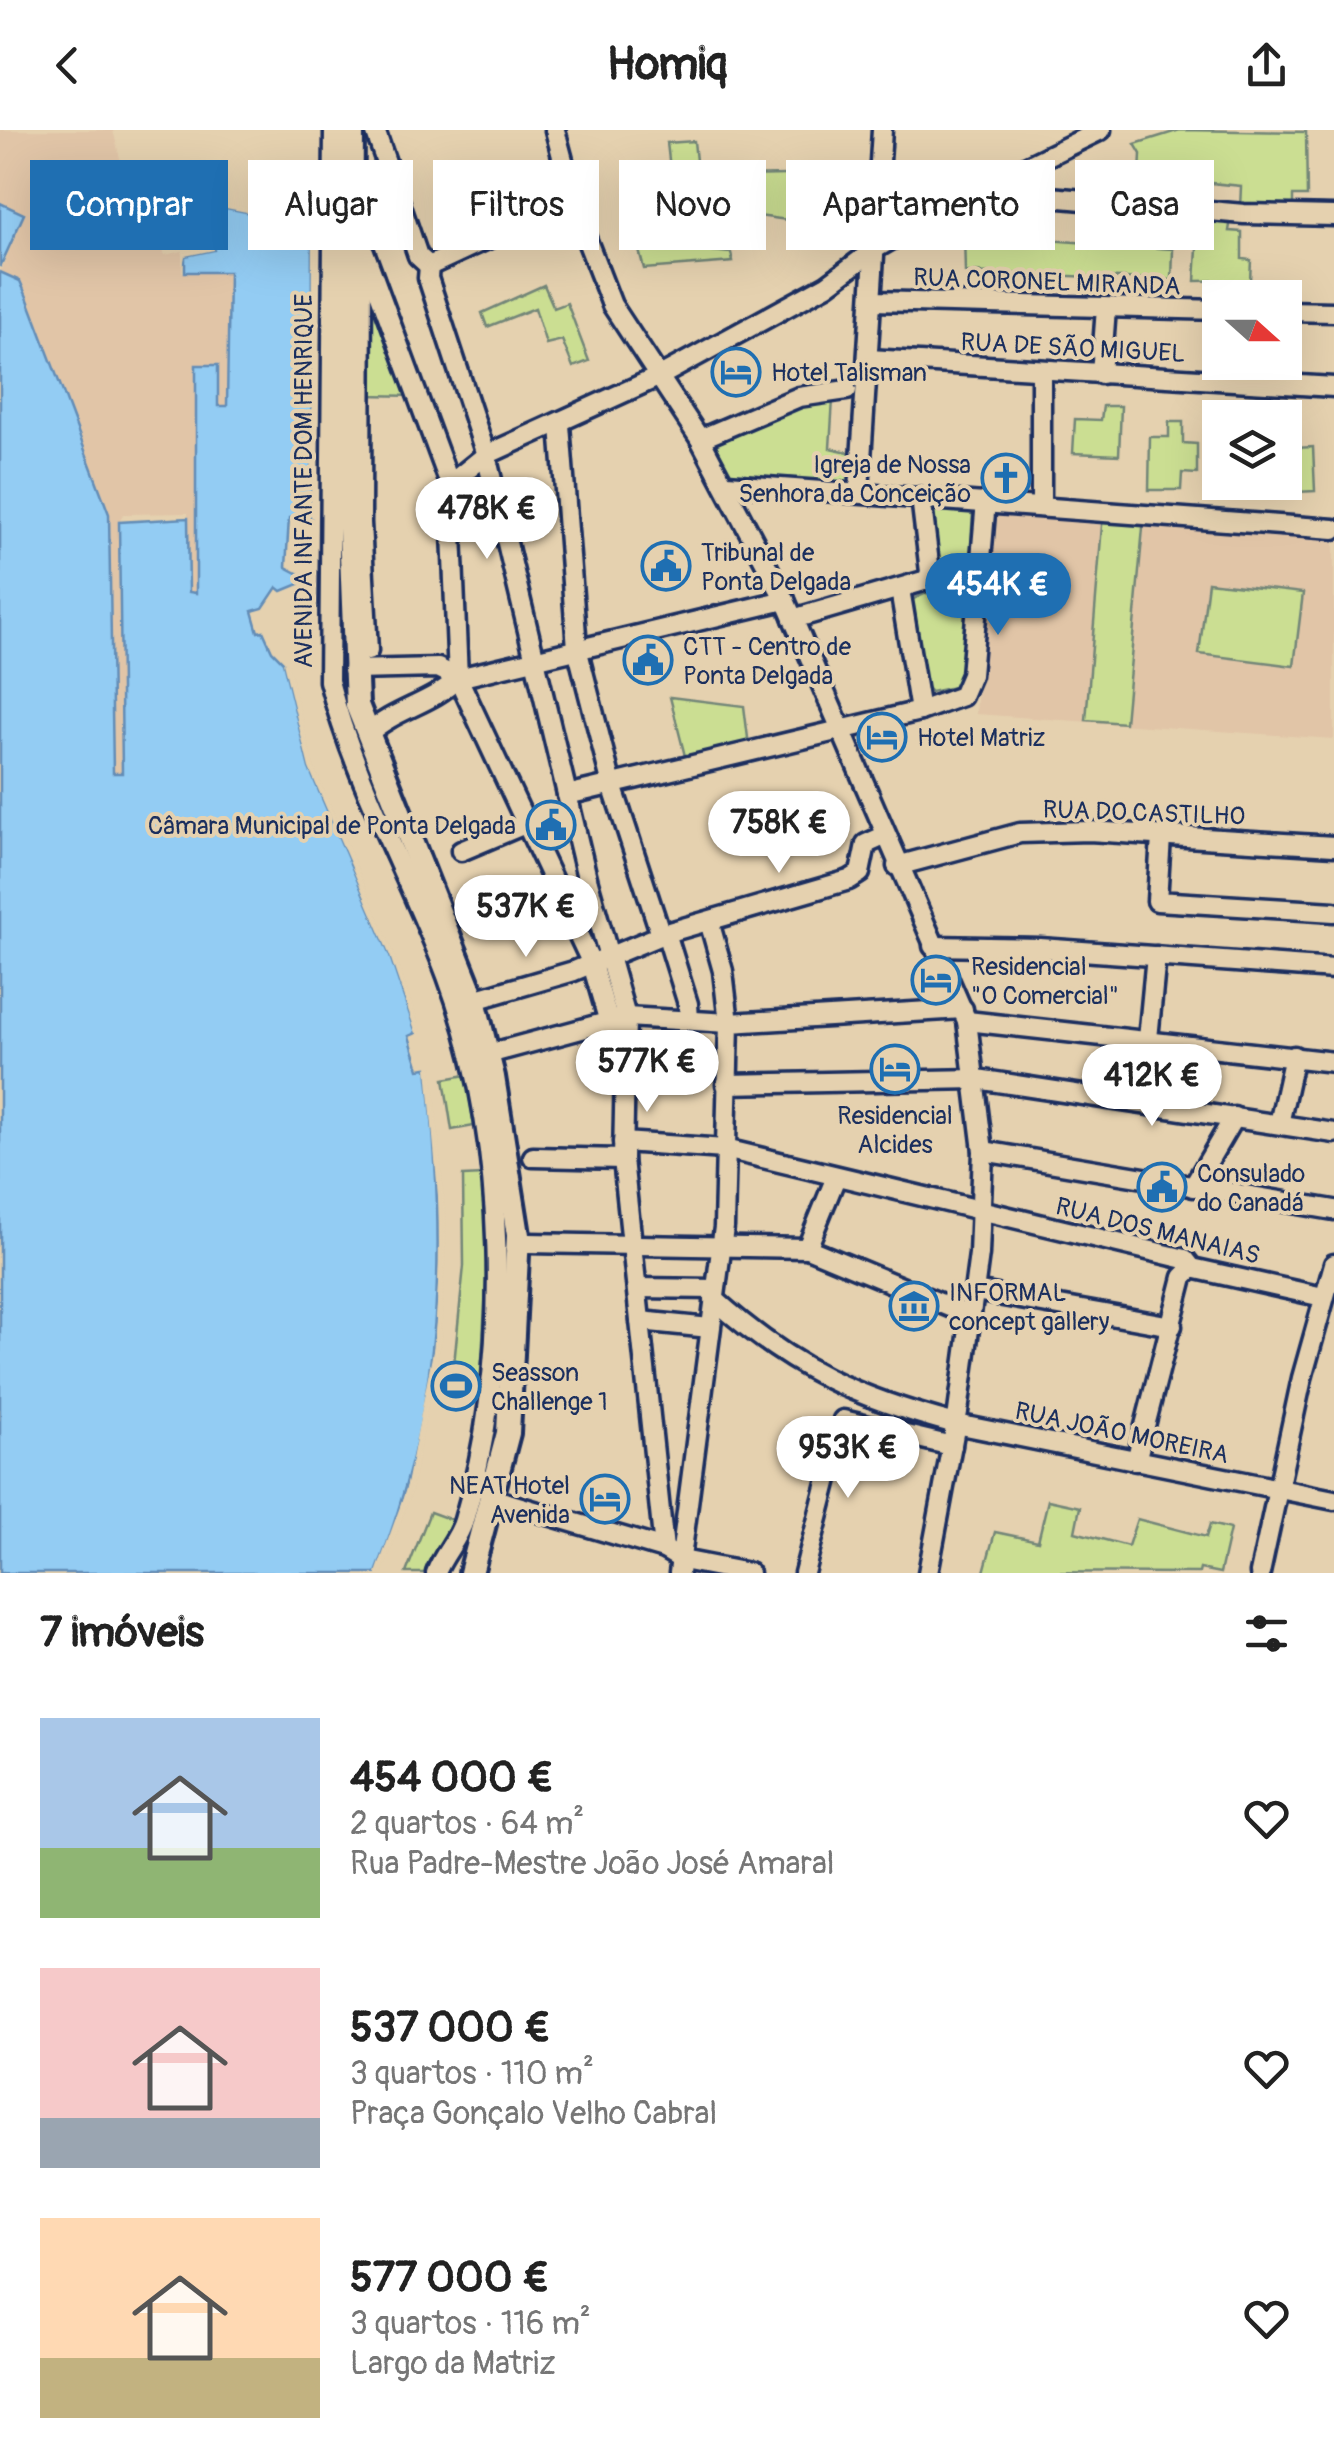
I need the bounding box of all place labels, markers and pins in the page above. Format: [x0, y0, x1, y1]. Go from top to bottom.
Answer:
hotel icon: Hotel Talisman [710, 346, 762, 398]
place label: Hotel Talisman [771, 358, 927, 389]
place label: Igreja de Nossa Senhora da Conceição [739, 450, 971, 510]
church icon: Igreja de Nossa Senhora da Conceição [980, 452, 1032, 504]
pin: 478K € [406, 477, 568, 562]
place label: Tribunal de Ponta Delgada [701, 538, 851, 598]
public building icon: Tribunal de Ponta Delgada [640, 540, 692, 592]
pin: 454K € [917, 553, 1079, 638]
place label: CTT - Centro de Ponta Delgada [683, 632, 852, 692]
public building icon: CTT - Centro de Ponta Delgada [622, 634, 674, 686]
hotel icon: Hotel Matriz [856, 711, 908, 763]
place label: Hotel Matriz [917, 723, 1045, 754]
pin: 758K € [698, 791, 860, 876]
public building icon: Câmara Municipal de Ponta Delgada [525, 799, 577, 851]
place label: Câmara Municipal de Ponta Delgada [148, 811, 516, 842]
pin: 537K € [445, 875, 607, 960]
place label: Residencial "O Comercial" [971, 952, 1119, 1012]
hotel icon: Residencial "O Comercial" [910, 954, 962, 1006]
pin: 577K € [566, 1030, 728, 1115]
hotel icon: Residencial Alcides [869, 1043, 921, 1095]
pin: 412K € [1071, 1044, 1233, 1129]
place label: Residencial Alcides [837, 1101, 953, 1161]
place label: Consulado do Canadá [1197, 1159, 1305, 1219]
public building icon: Consulado do Canadá [1136, 1161, 1188, 1213]
place label: INFORMAL concept gallery [949, 1278, 1110, 1338]
museum icon: INFORMAL concept gallery [888, 1280, 940, 1332]
place label: Seasson Challenge 1 [491, 1358, 608, 1418]
sports icon: Seasson Challenge 1 [430, 1360, 482, 1412]
pin: 953K € [767, 1416, 929, 1501]
place label: NEAT Hotel Avenida [449, 1471, 570, 1531]
hotel icon: NEAT Hotel Avenida [579, 1473, 631, 1525]

